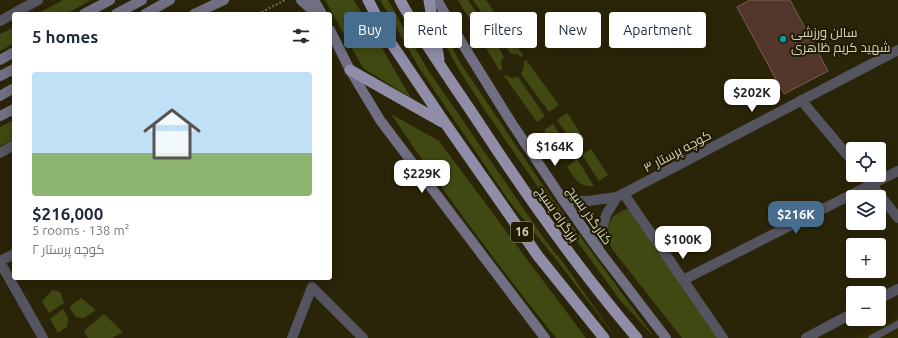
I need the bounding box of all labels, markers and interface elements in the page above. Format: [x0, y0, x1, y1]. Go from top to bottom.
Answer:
chip: Buy [344, 12, 396, 48]
chip: Rent [404, 12, 462, 48]
chip: Filters [470, 12, 537, 48]
chip: New [545, 12, 601, 48]
chip: Apartment [609, 12, 706, 48]
icon: filters [290, 25, 312, 47]
place label: سالن ورزشی شهید کریم ظاهری [791, 25, 891, 57]
text: 5 homes [32, 27, 98, 46]
marker: سالن ورزشی شهید کریم ظاهری [778, 34, 788, 44]
pin: $202K [724, 79, 780, 113]
text: $202K [733, 85, 771, 99]
icon: home [136, 98, 208, 170]
street label: کوچه پرستار ۳ [641, 127, 715, 177]
pin: $164K [527, 133, 583, 167]
text: $164K [536, 139, 574, 153]
map controls [846, 142, 886, 326]
button: locate [846, 142, 886, 182]
pin: $229K [394, 160, 450, 194]
text: $229K [403, 166, 441, 180]
street label: کنارگذر بسیج [563, 183, 615, 248]
street label: بزرگراه بسیج [532, 184, 582, 245]
button: layers [846, 190, 886, 230]
pin: $216K [768, 201, 824, 235]
text: $216,000 [32, 204, 103, 223]
text: $216K [777, 207, 815, 221]
road number: 16 [511, 222, 533, 242]
text: 5 rooms · 138 m² [32, 223, 129, 237]
pin: $100K [655, 226, 711, 260]
text: $100K [664, 232, 702, 246]
button: + [846, 238, 886, 278]
text: کوچه پرستار ۲ [32, 242, 104, 256]
button: − [846, 286, 886, 326]

